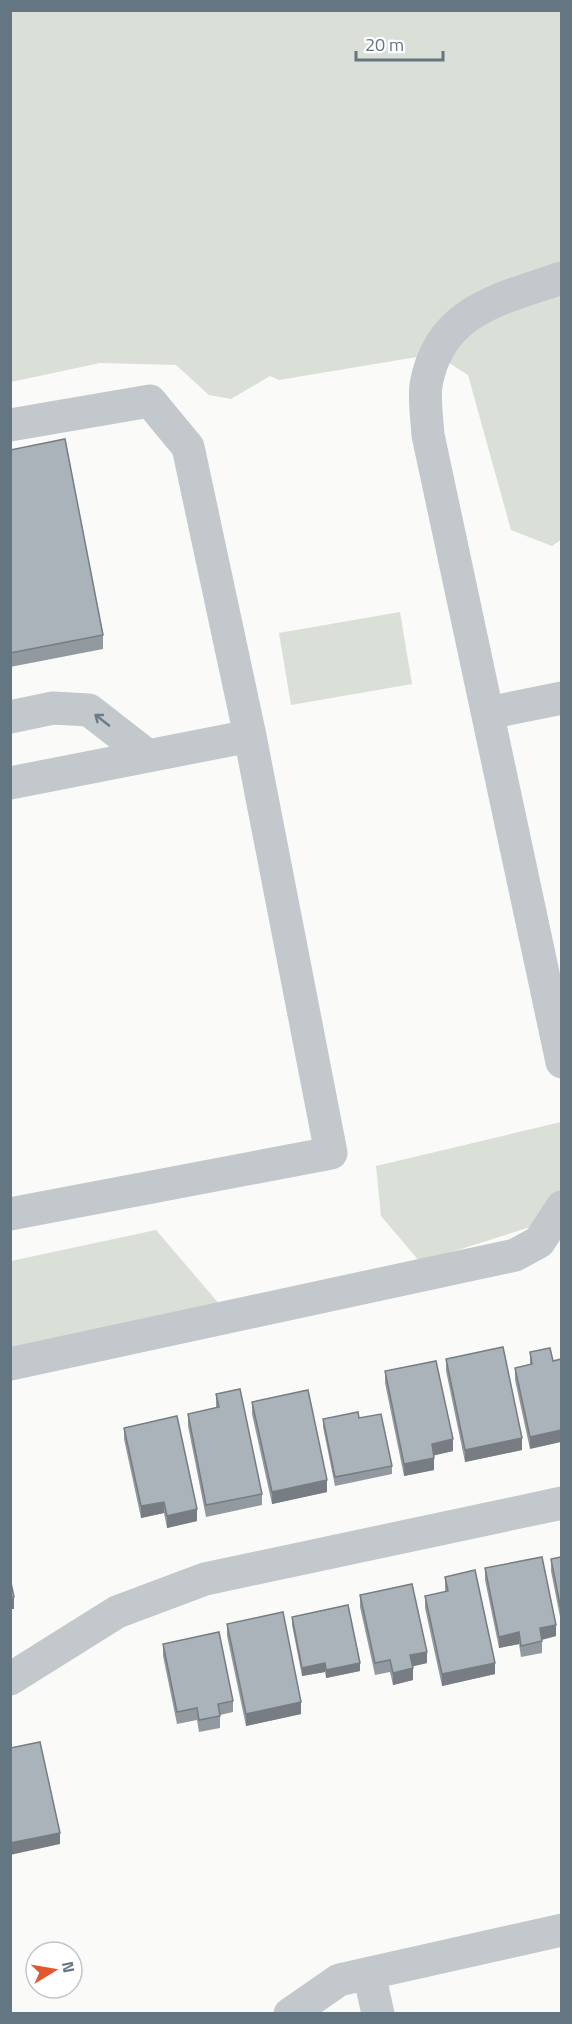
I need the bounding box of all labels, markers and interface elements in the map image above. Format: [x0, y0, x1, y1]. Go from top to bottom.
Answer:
scale bar [356, 24, 443, 62]
text: 20 m [365, 31, 404, 58]
one-way arrow [94, 713, 110, 726]
north arrow [24, 1940, 84, 2000]
text: N [56, 1959, 82, 1975]

